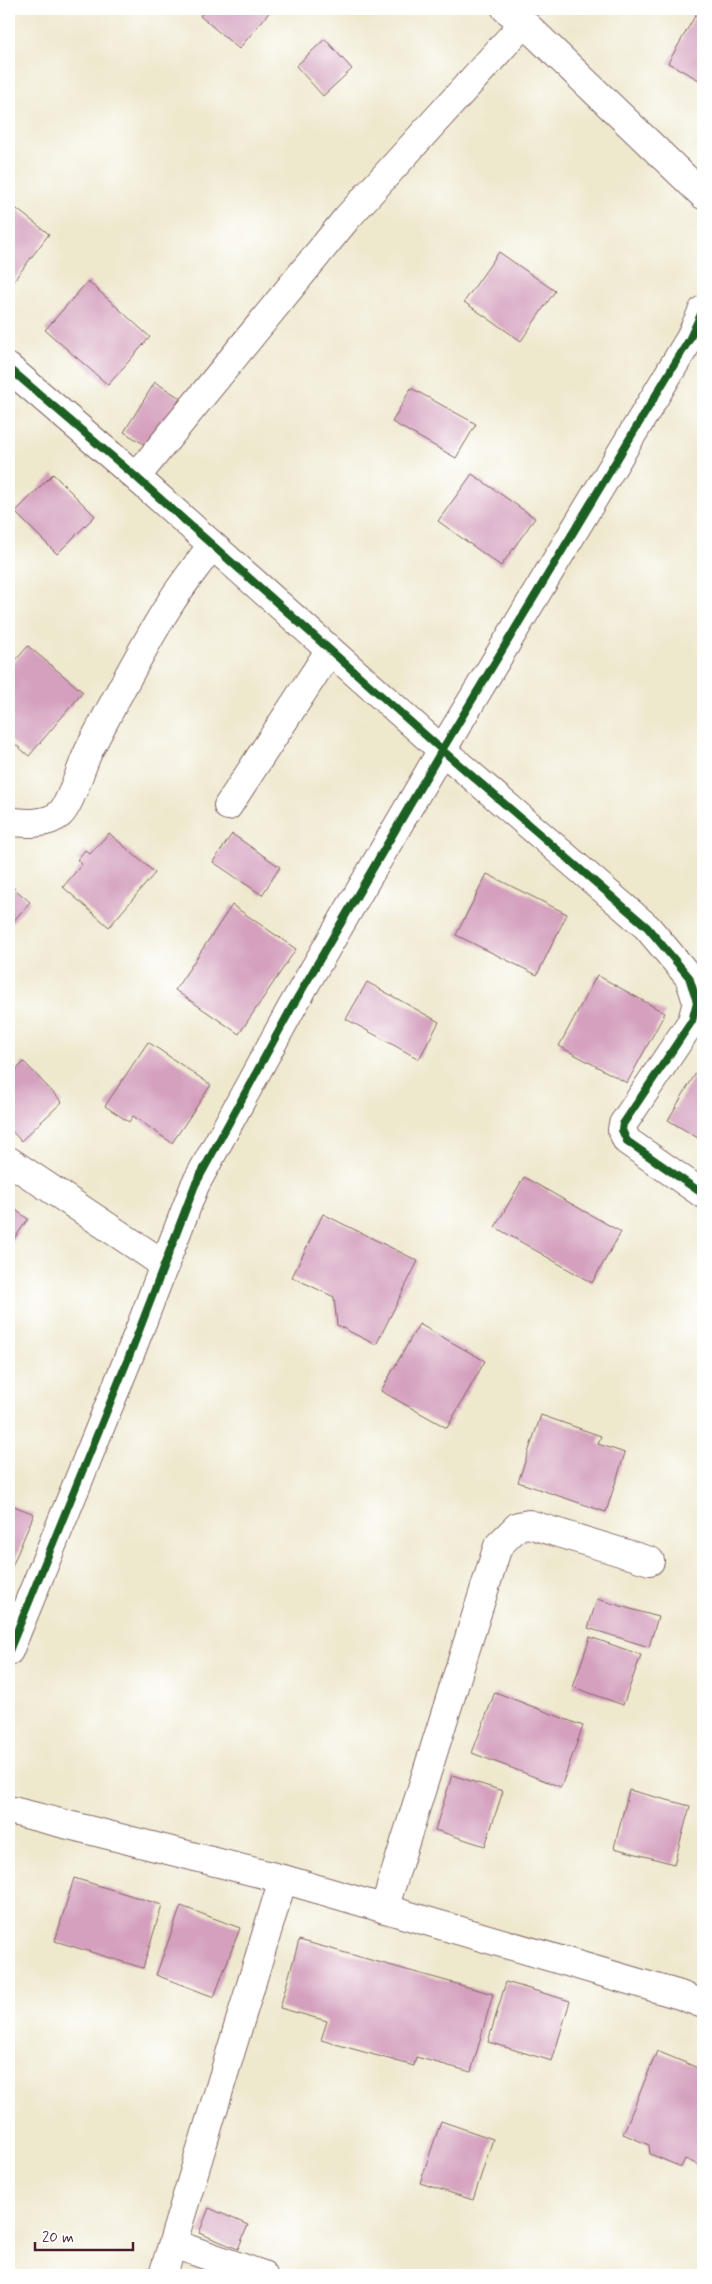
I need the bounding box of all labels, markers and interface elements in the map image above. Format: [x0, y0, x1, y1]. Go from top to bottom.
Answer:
scale bar [35, 2219, 132, 2251]
text: 20 m [42, 2228, 74, 2248]

